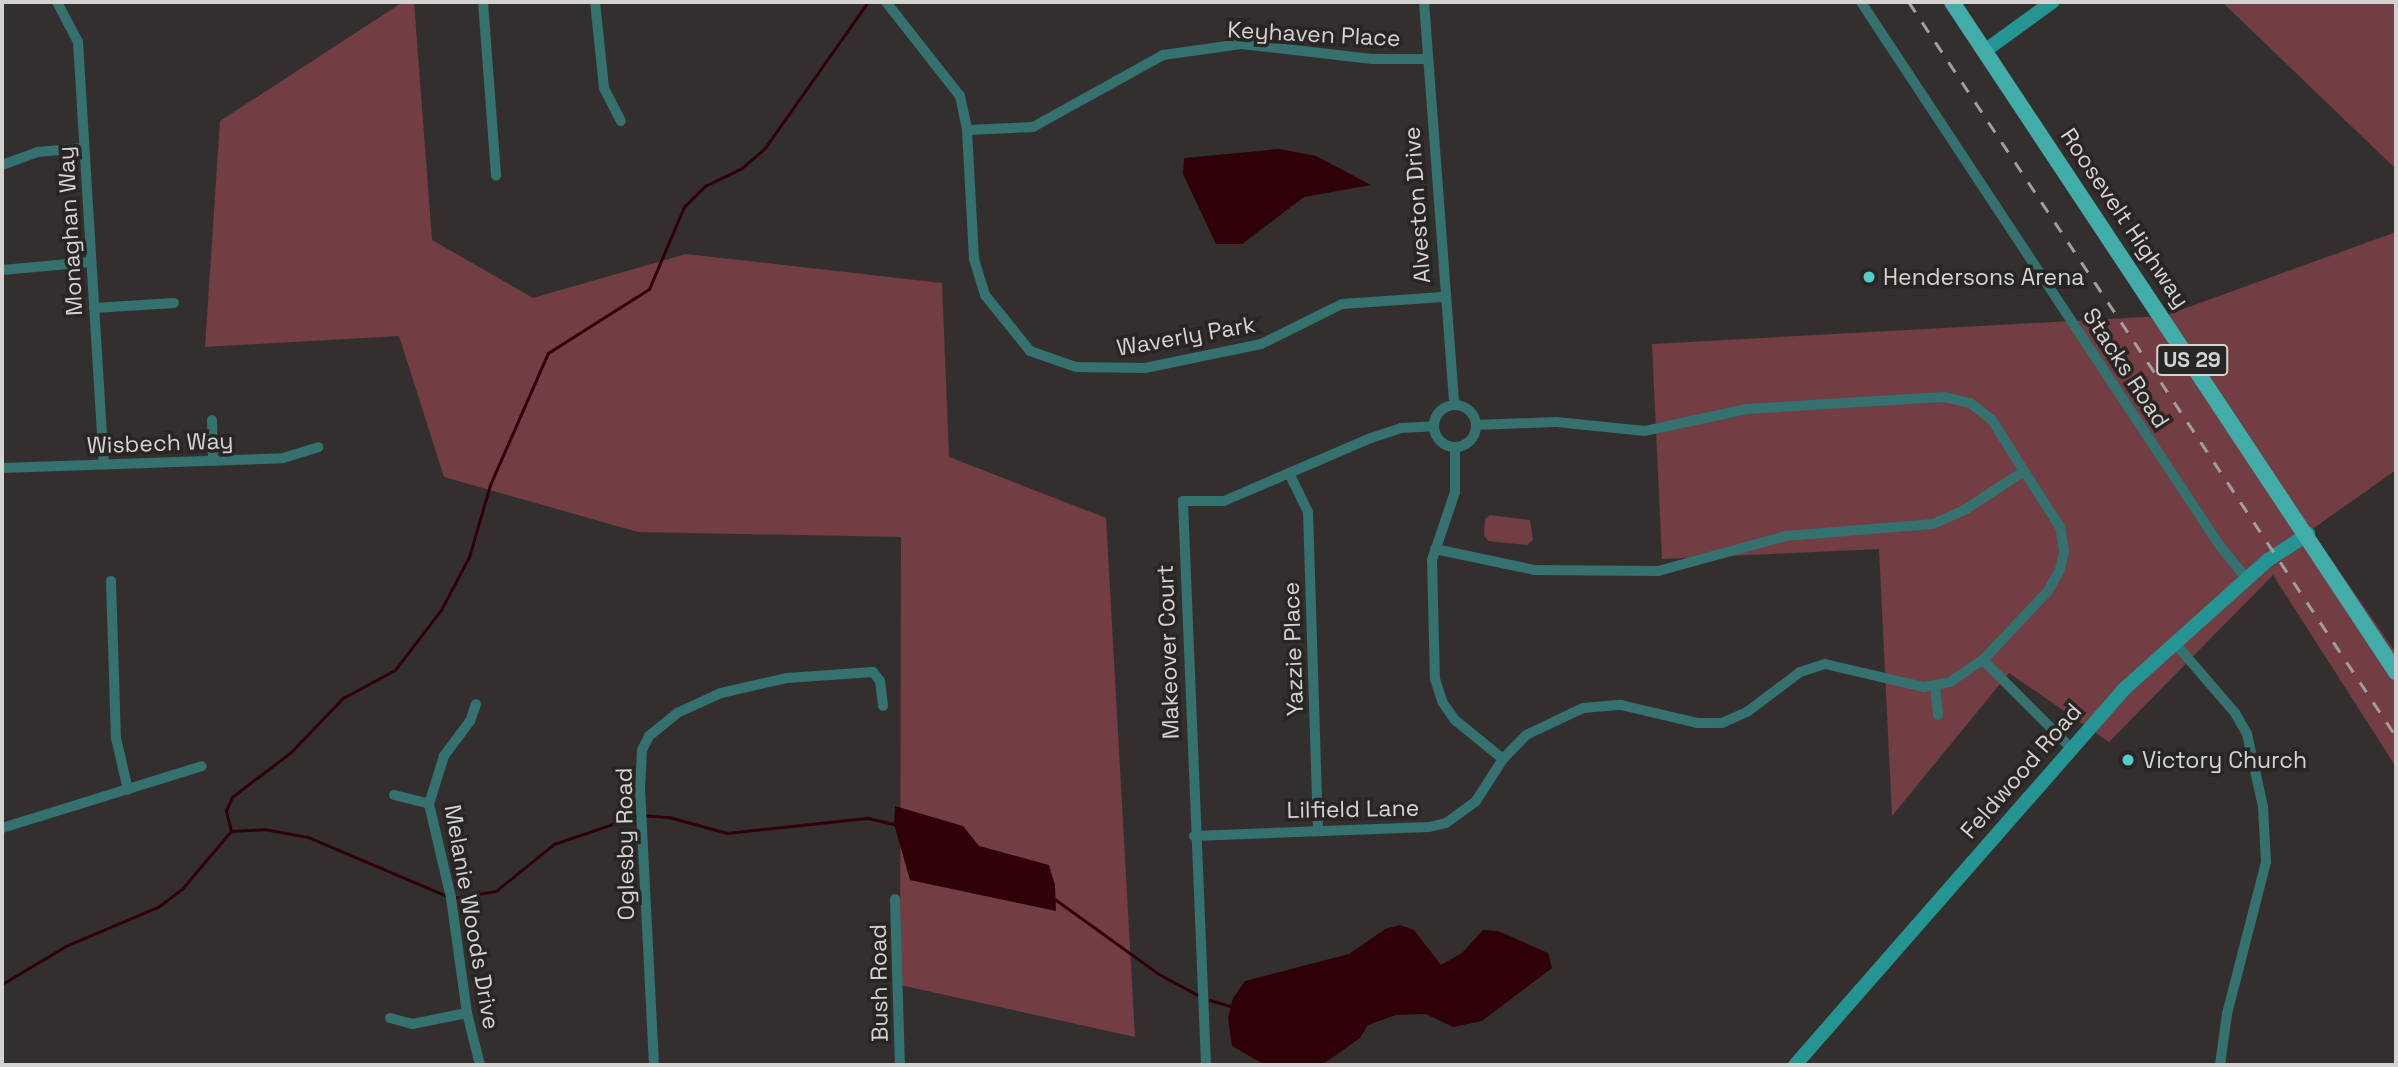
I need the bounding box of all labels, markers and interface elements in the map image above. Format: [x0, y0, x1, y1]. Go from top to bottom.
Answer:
street label: Keyhaven Place [1227, 16, 1401, 52]
street label: Roosevelt Highway [2055, 123, 2195, 313]
street label: Alveston Drive [1398, 126, 1436, 284]
street label: Monaghan Way [52, 145, 88, 317]
place label: Hendersons Arena [1883, 263, 2085, 291]
marker: Hendersons Arena [1861, 269, 1877, 285]
street label: Stacks Road [2077, 303, 2175, 433]
street label: Waverly Park [1115, 310, 1257, 362]
road number: US 29 [2155, 342, 2229, 378]
street label: Wisbech Way [86, 427, 234, 459]
street label: Makeover Court [1151, 564, 1185, 740]
street label: Yazzie Place [1277, 581, 1309, 717]
street label: Feldwood Road [1955, 698, 2087, 844]
place label: Victory Church [2142, 746, 2307, 774]
marker: Victory Church [2120, 752, 2136, 768]
street label: Oglesby Road [610, 767, 640, 921]
street label: Lilfield Lane [1286, 794, 1420, 824]
street label: Melanie Woods Drive [439, 802, 505, 1032]
street label: Bush Road [864, 924, 894, 1042]

